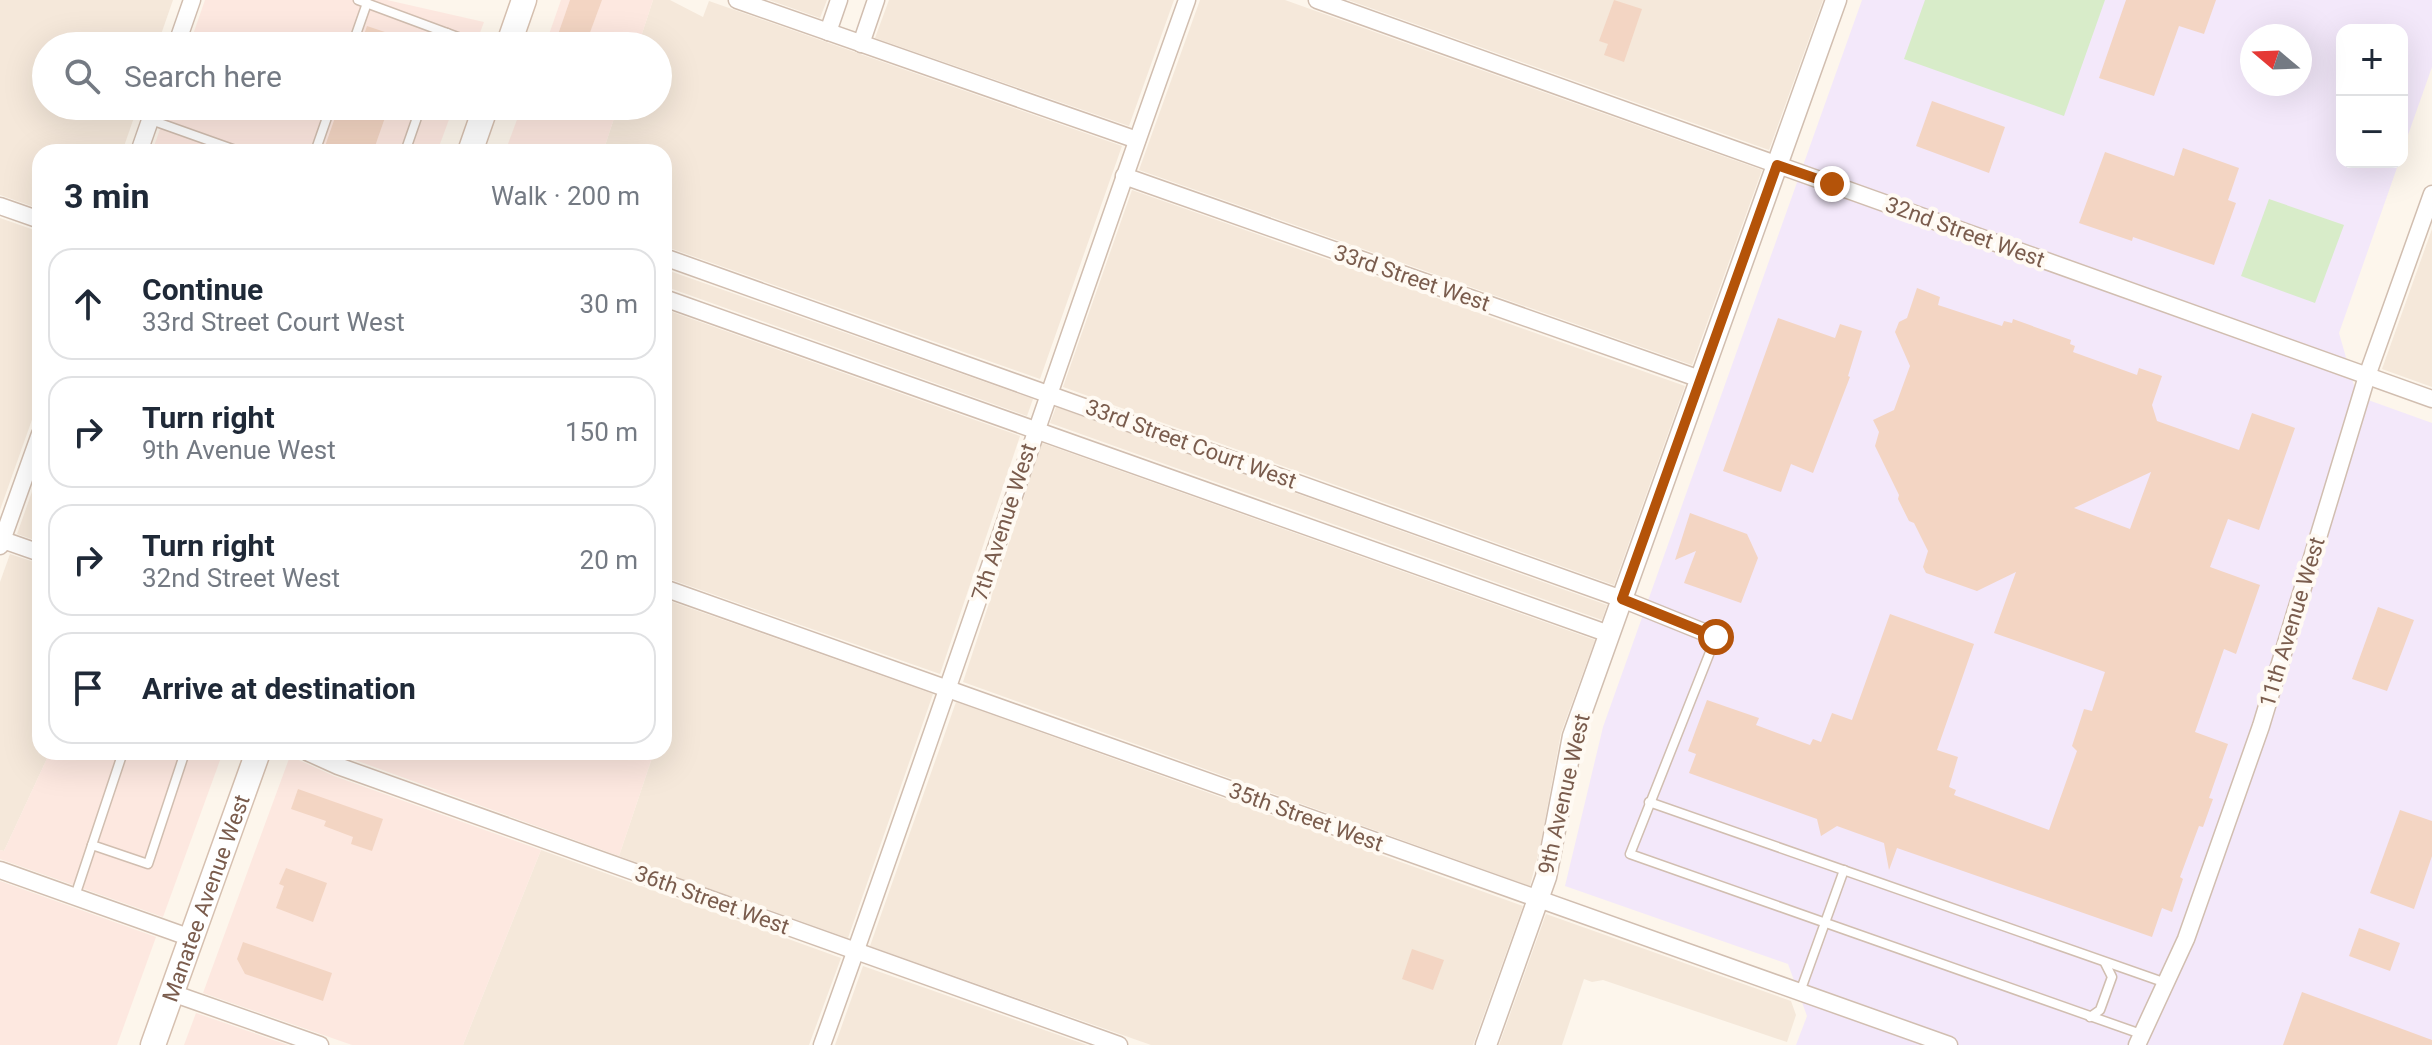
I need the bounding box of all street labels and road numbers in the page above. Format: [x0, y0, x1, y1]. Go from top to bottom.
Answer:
street label: 32nd Street West [1882, 192, 2048, 272]
street label: 33rd Street West [1331, 240, 1493, 316]
street label: 33rd Street Court West [1082, 394, 1300, 494]
street label: 7th Avenue West [967, 440, 1041, 604]
street label: 11th Avenue West [2254, 534, 2330, 710]
street label: 9th Avenue West [1533, 711, 1595, 877]
street label: 35th Street West [1225, 777, 1387, 857]
street label: Manatee Avenue West [157, 791, 254, 1005]
street label: 36th Street West [631, 860, 793, 940]

